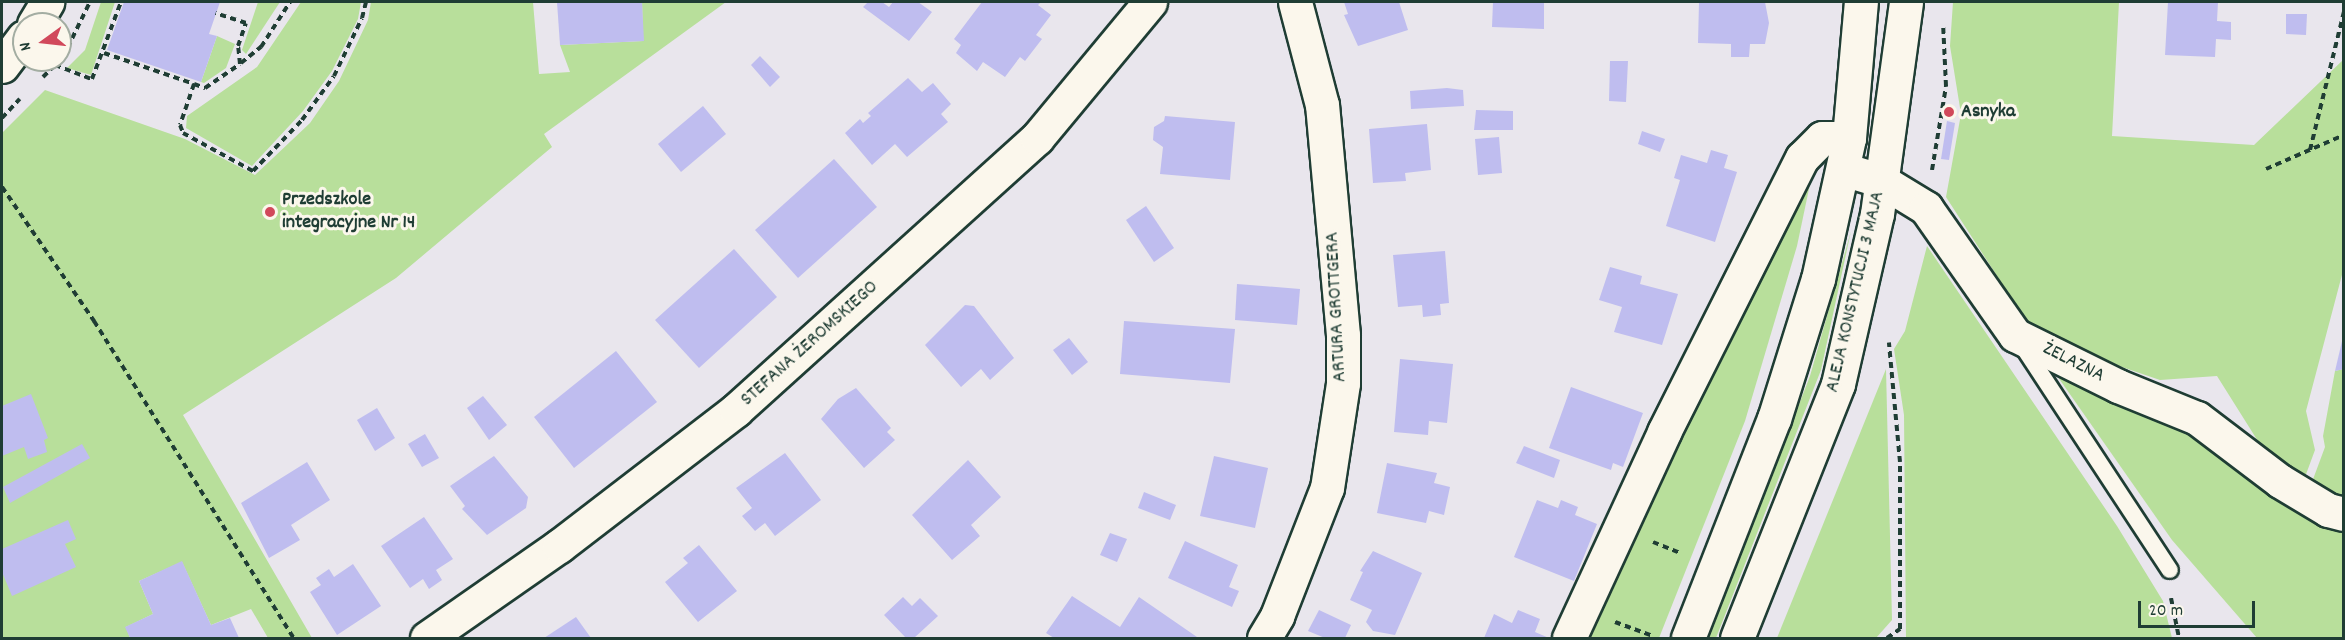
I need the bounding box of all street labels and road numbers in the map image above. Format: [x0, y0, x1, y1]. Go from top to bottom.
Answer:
street label: ALEJA KONSTYTUCJI 3 MAJA [1821, 189, 1891, 395]
street label: ARTURA GROTTGERA [1321, 231, 1353, 383]
street label: STEFANA ŻEROMSKIEGO [736, 276, 884, 412]
street label: ŻELAZNA [2038, 337, 2108, 389]

